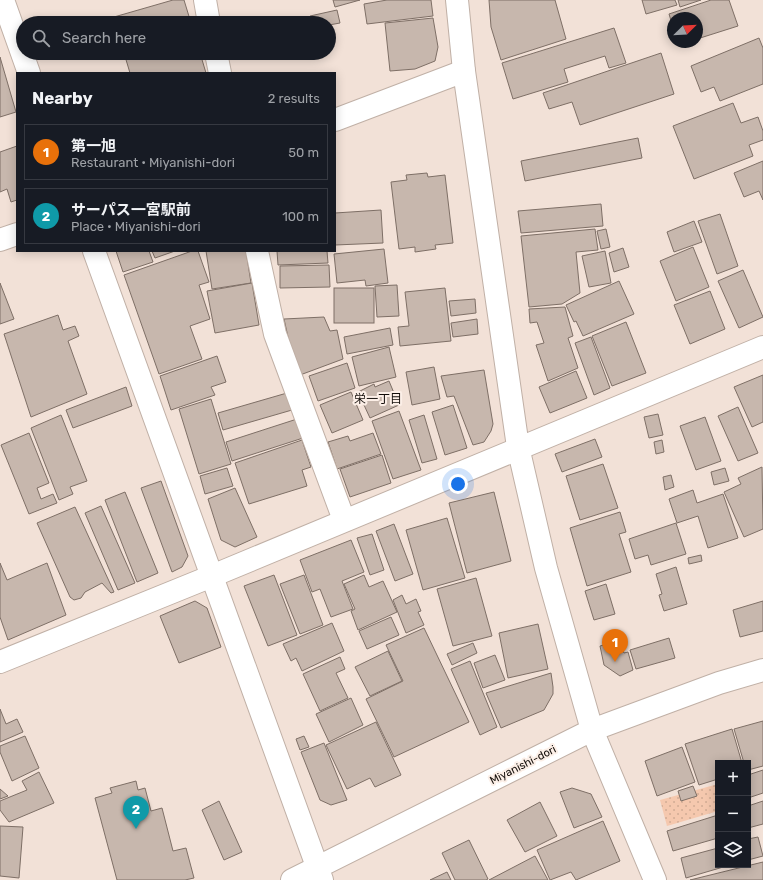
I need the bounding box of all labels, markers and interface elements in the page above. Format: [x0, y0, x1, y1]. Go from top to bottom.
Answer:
north arrow [667, 12, 703, 48]
search box [16, 16, 336, 60]
icon: search [30, 27, 52, 49]
text: Search here [62, 29, 146, 47]
text: Nearby [32, 88, 93, 108]
text: 2 results [268, 91, 320, 106]
text: 第一旭 [71, 137, 116, 155]
text: 1 [43, 145, 49, 160]
text: 50 m [288, 145, 319, 160]
text: Restaurant · Miyanishi-dori [71, 155, 235, 170]
text: サーパス一宮駅前 [71, 201, 191, 219]
text: 2 [42, 209, 50, 224]
text: 100 m [282, 209, 319, 224]
text: Place · Miyanishi-dori [71, 219, 201, 234]
district label: 栄一丁目 [354, 392, 402, 406]
your location [448, 474, 468, 494]
pin: 1 [602, 629, 628, 662]
street label: Miyanishi-dori [488, 743, 558, 787]
map controls [715, 760, 751, 868]
button: + [715, 760, 751, 796]
pin: 2 [123, 796, 149, 829]
button: − [715, 796, 751, 832]
button: layers [715, 832, 751, 868]

